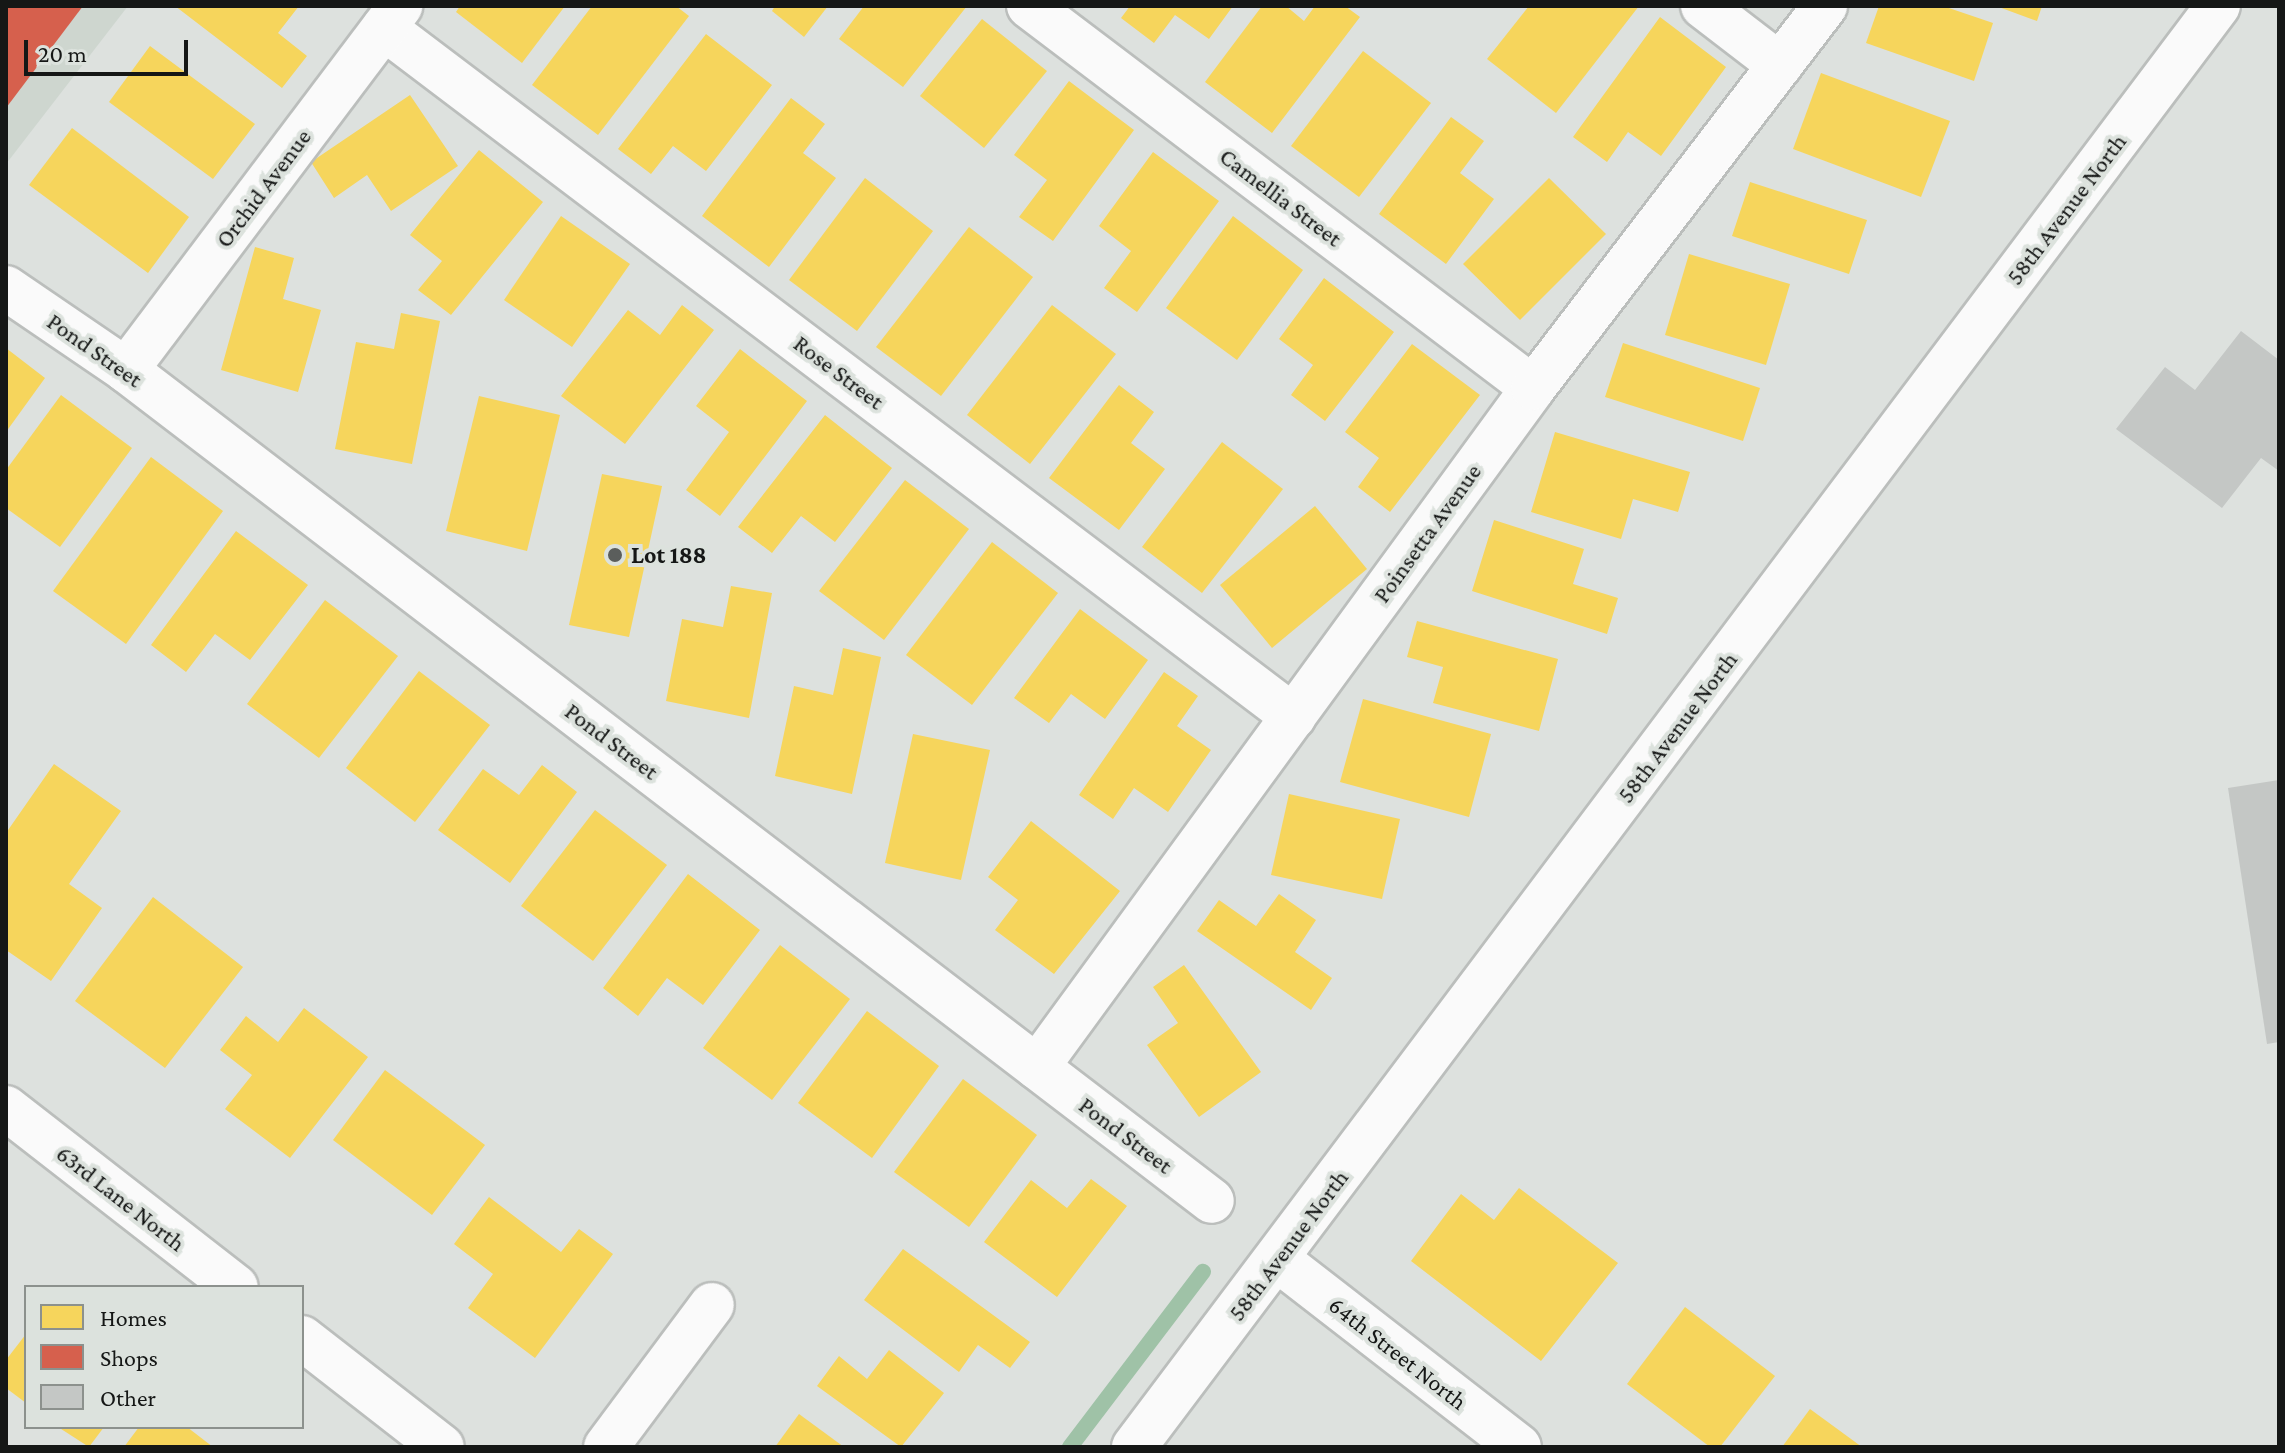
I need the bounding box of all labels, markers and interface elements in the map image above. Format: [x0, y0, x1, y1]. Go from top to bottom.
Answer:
scale bar [28, 24, 192, 74]
text: 20 m [38, 40, 87, 67]
street label: Orchid Avenue [209, 123, 317, 253]
street label: 58th Avenue North [2000, 128, 2132, 290]
street label: Camellia Street [1214, 142, 1348, 252]
street label: Pond Street [42, 307, 148, 393]
street label: Rose Street [788, 329, 890, 415]
street label: Poinsetta Avenue [1367, 458, 1487, 608]
place label: Lot 188 [631, 541, 707, 569]
marker: Lot 188 [606, 546, 624, 564]
street label: 58th Avenue North [1611, 646, 1743, 808]
street label: Pond Street [560, 696, 664, 786]
street label: Pond Street [1074, 1090, 1178, 1180]
street label: 63rd Lane North [51, 1139, 191, 1257]
street label: 58th Avenue North [1222, 1164, 1354, 1326]
legend [24, 1285, 304, 1429]
street label: 64th Street North [1323, 1290, 1473, 1416]
text: Homes [100, 1304, 167, 1331]
text: Shops [100, 1344, 158, 1371]
text: Other [100, 1384, 156, 1411]

